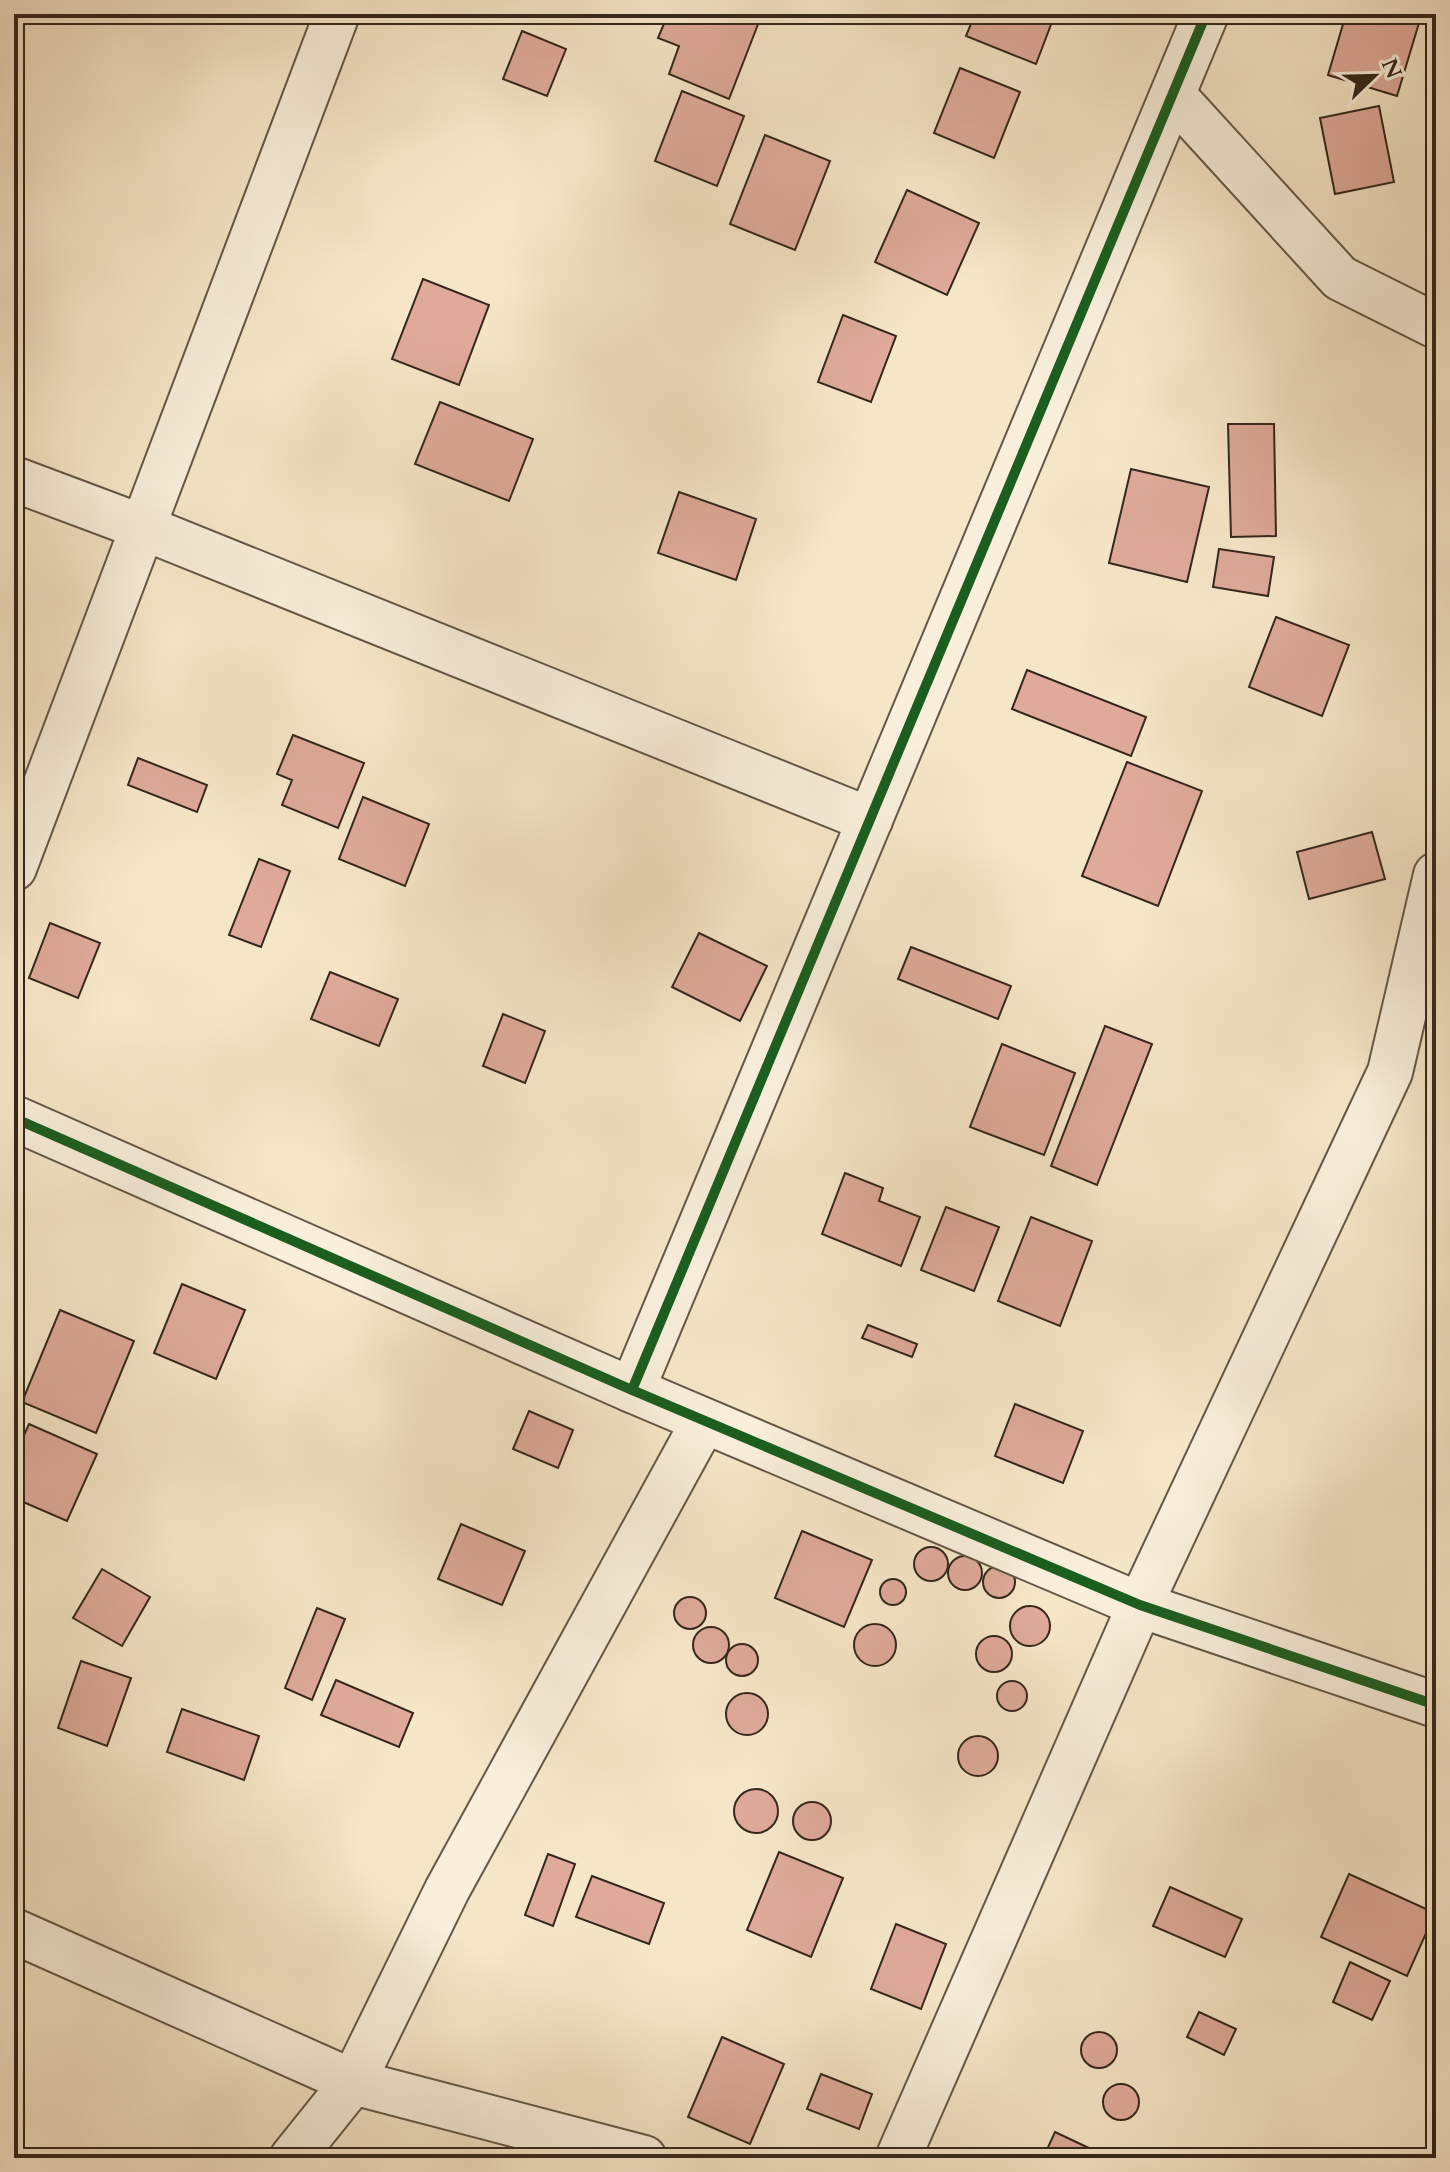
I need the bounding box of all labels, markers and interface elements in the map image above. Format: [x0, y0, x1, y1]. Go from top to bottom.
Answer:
north arrow [1334, 36, 1414, 116]
text: N [1374, 54, 1409, 83]

